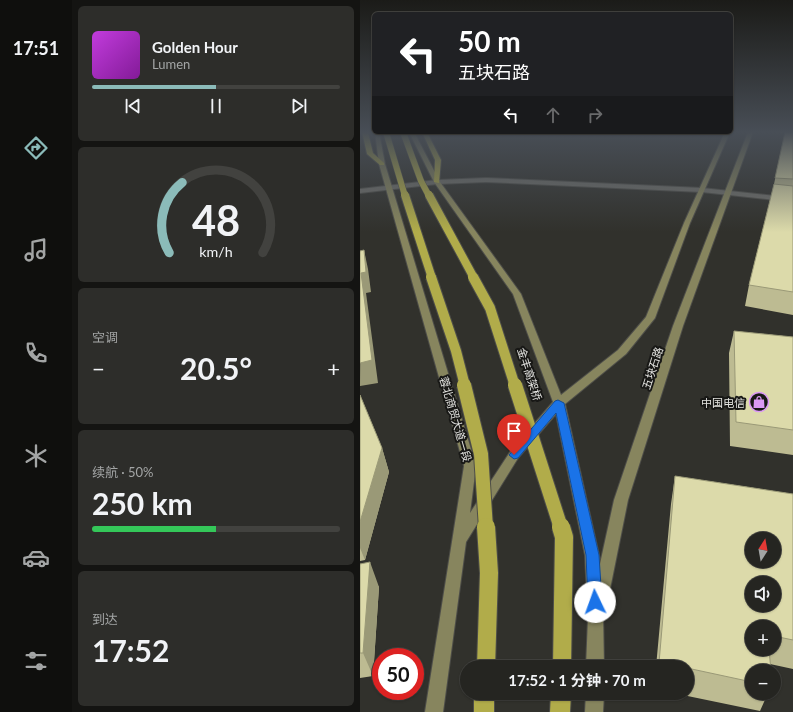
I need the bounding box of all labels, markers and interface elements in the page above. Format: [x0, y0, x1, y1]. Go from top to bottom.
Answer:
text: 50 m [458, 24, 521, 58]
icon: left [392, 28, 444, 80]
text: 17:51 [13, 37, 59, 59]
text: Golden Hour [152, 38, 238, 56]
text: Lumen [152, 56, 190, 72]
text: 五块石路 [458, 61, 530, 83]
icon: previous [122, 95, 144, 117]
icon: pause [205, 95, 227, 117]
icon: next [288, 95, 310, 117]
icon: left [500, 104, 522, 126]
icon: ahead [542, 104, 564, 126]
icon: right [584, 104, 606, 126]
icon: directions [22, 134, 50, 162]
text: 48 [192, 195, 240, 245]
icon: music [22, 236, 50, 264]
text: km/h [199, 242, 233, 259]
text: 空调 [92, 329, 118, 345]
icon: phone [22, 339, 50, 367]
street label: 五块石路 [639, 345, 665, 391]
street label: 金丰高架桥 [515, 346, 545, 402]
text: 20.5° [180, 350, 252, 386]
text: − [92, 355, 105, 382]
text: + [327, 355, 340, 382]
street label: 蓉北商贸大道一段 [438, 375, 474, 463]
shop icon: 中国电信 [748, 391, 770, 413]
place label: 中国电信 [701, 396, 745, 409]
pin [497, 414, 531, 455]
icon: arrive [503, 420, 525, 442]
icon: climate [22, 442, 50, 470]
text: 续航 · 50% [92, 464, 154, 480]
text: 250 km [92, 485, 193, 521]
north arrow [745, 532, 781, 568]
map controls [745, 532, 781, 700]
icon: car [22, 544, 50, 572]
button: sound [745, 576, 781, 612]
position arrow [574, 581, 616, 623]
text: 到达 [92, 611, 118, 627]
button: + [745, 620, 781, 656]
text: 17:52 [92, 632, 169, 668]
icon: filters [22, 647, 50, 675]
speed limit sign: 50 [372, 648, 424, 700]
button: − [745, 664, 781, 700]
text: 17:52 · 1 分钟 · 70 m [508, 671, 646, 689]

